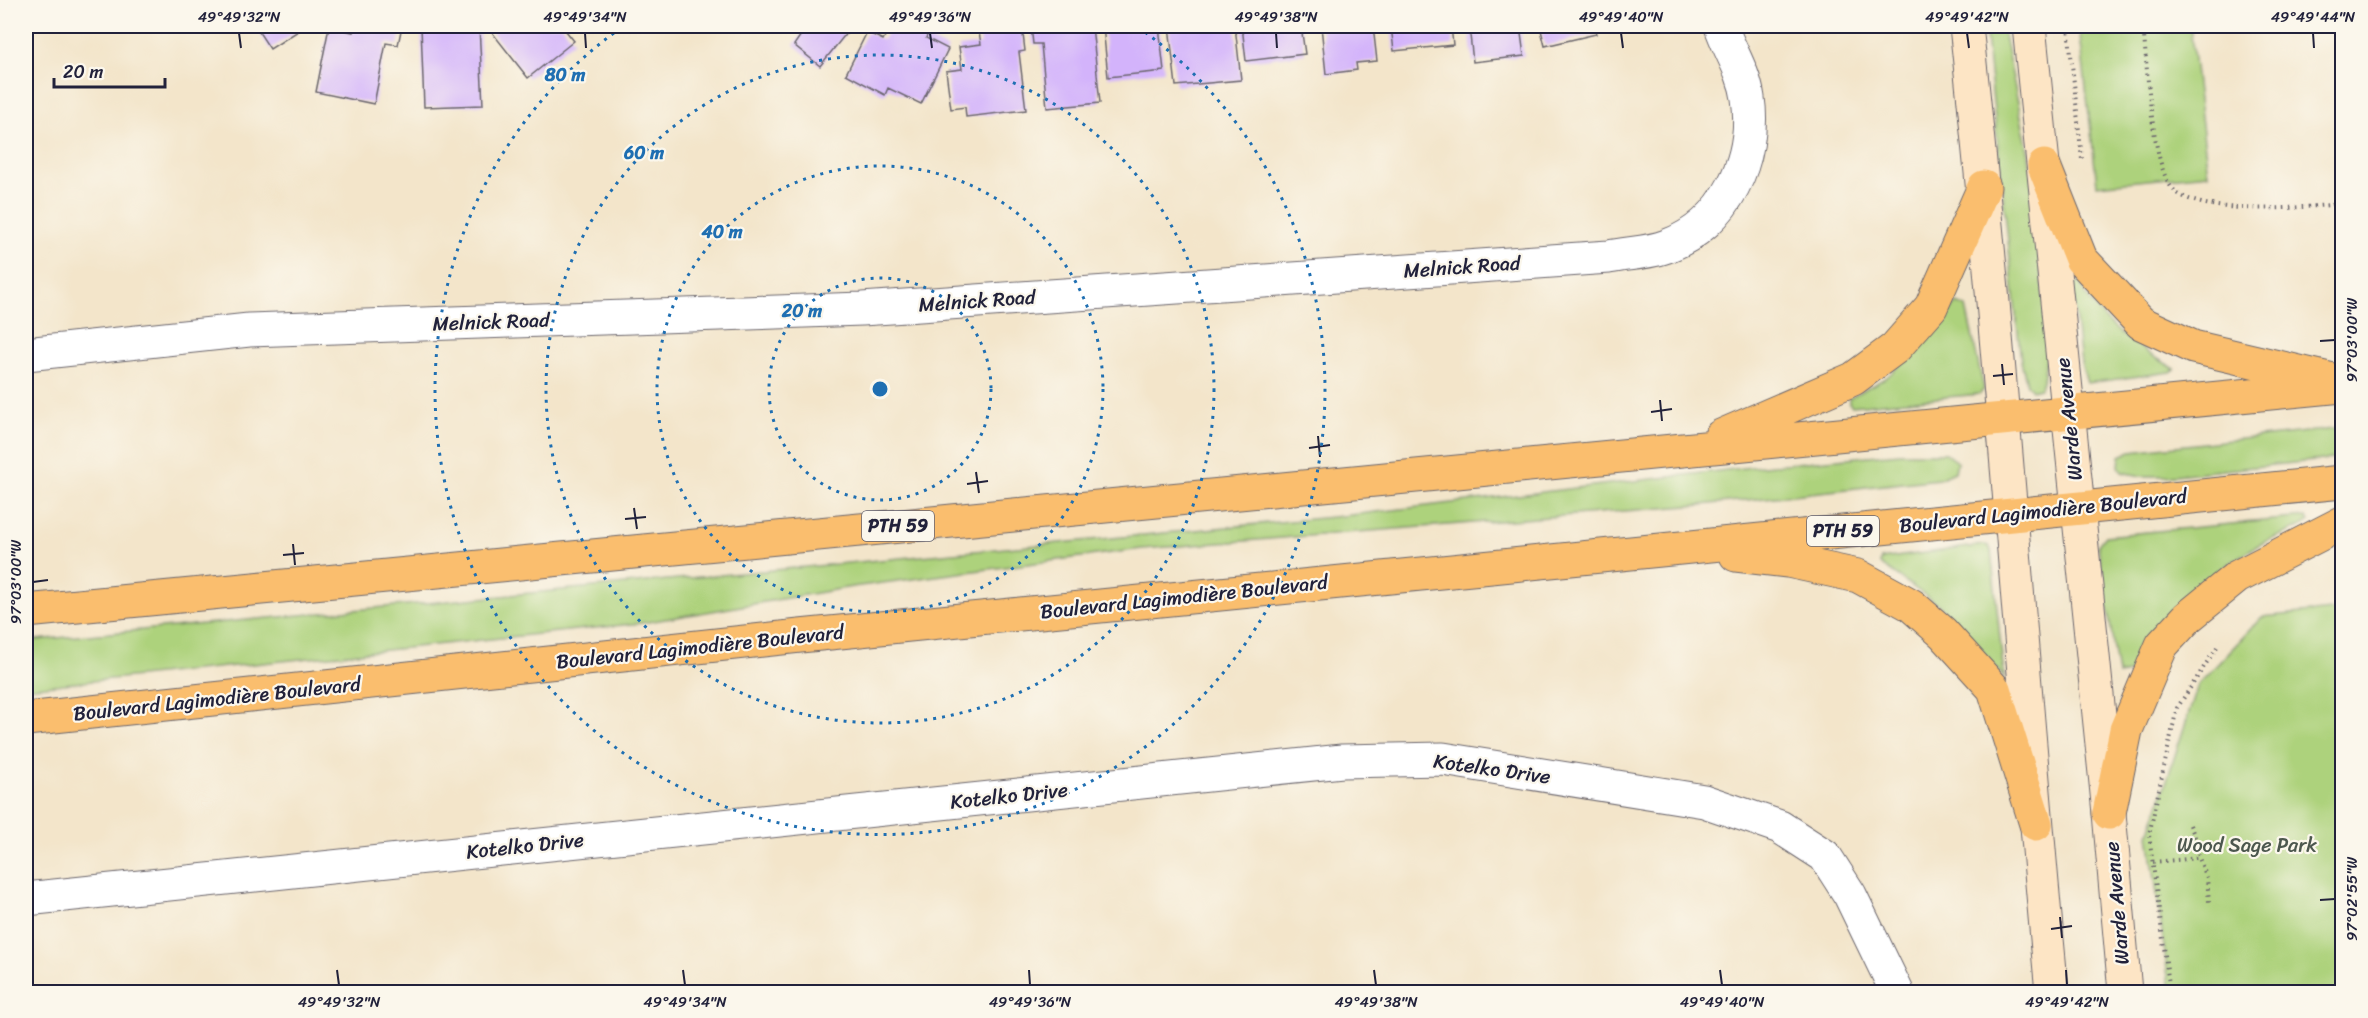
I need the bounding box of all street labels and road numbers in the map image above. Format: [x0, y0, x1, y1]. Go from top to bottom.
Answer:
street label: Melnick Road [1402, 245, 1523, 289]
street label: Melnick Road [917, 279, 1038, 323]
street label: Melnick Road [432, 302, 552, 342]
street label: Warde Avenue [2045, 356, 2093, 482]
street label: Boulevard Lagimodière Boulevard [1898, 478, 2190, 544]
road number: PTH 59 [862, 511, 934, 541]
road number: PTH 59 [1807, 516, 1879, 546]
street label: Boulevard Lagimodière Boulevard [1039, 564, 1331, 630]
street label: Boulevard Lagimodière Boulevard [555, 614, 847, 680]
street label: Boulevard Lagimodière Boulevard [72, 666, 364, 732]
street label: Kotelko Drive [1431, 743, 1553, 795]
street label: Kotelko Drive [948, 772, 1070, 820]
street label: Kotelko Drive [464, 822, 586, 870]
street label: Warde Avenue [2094, 840, 2140, 966]

